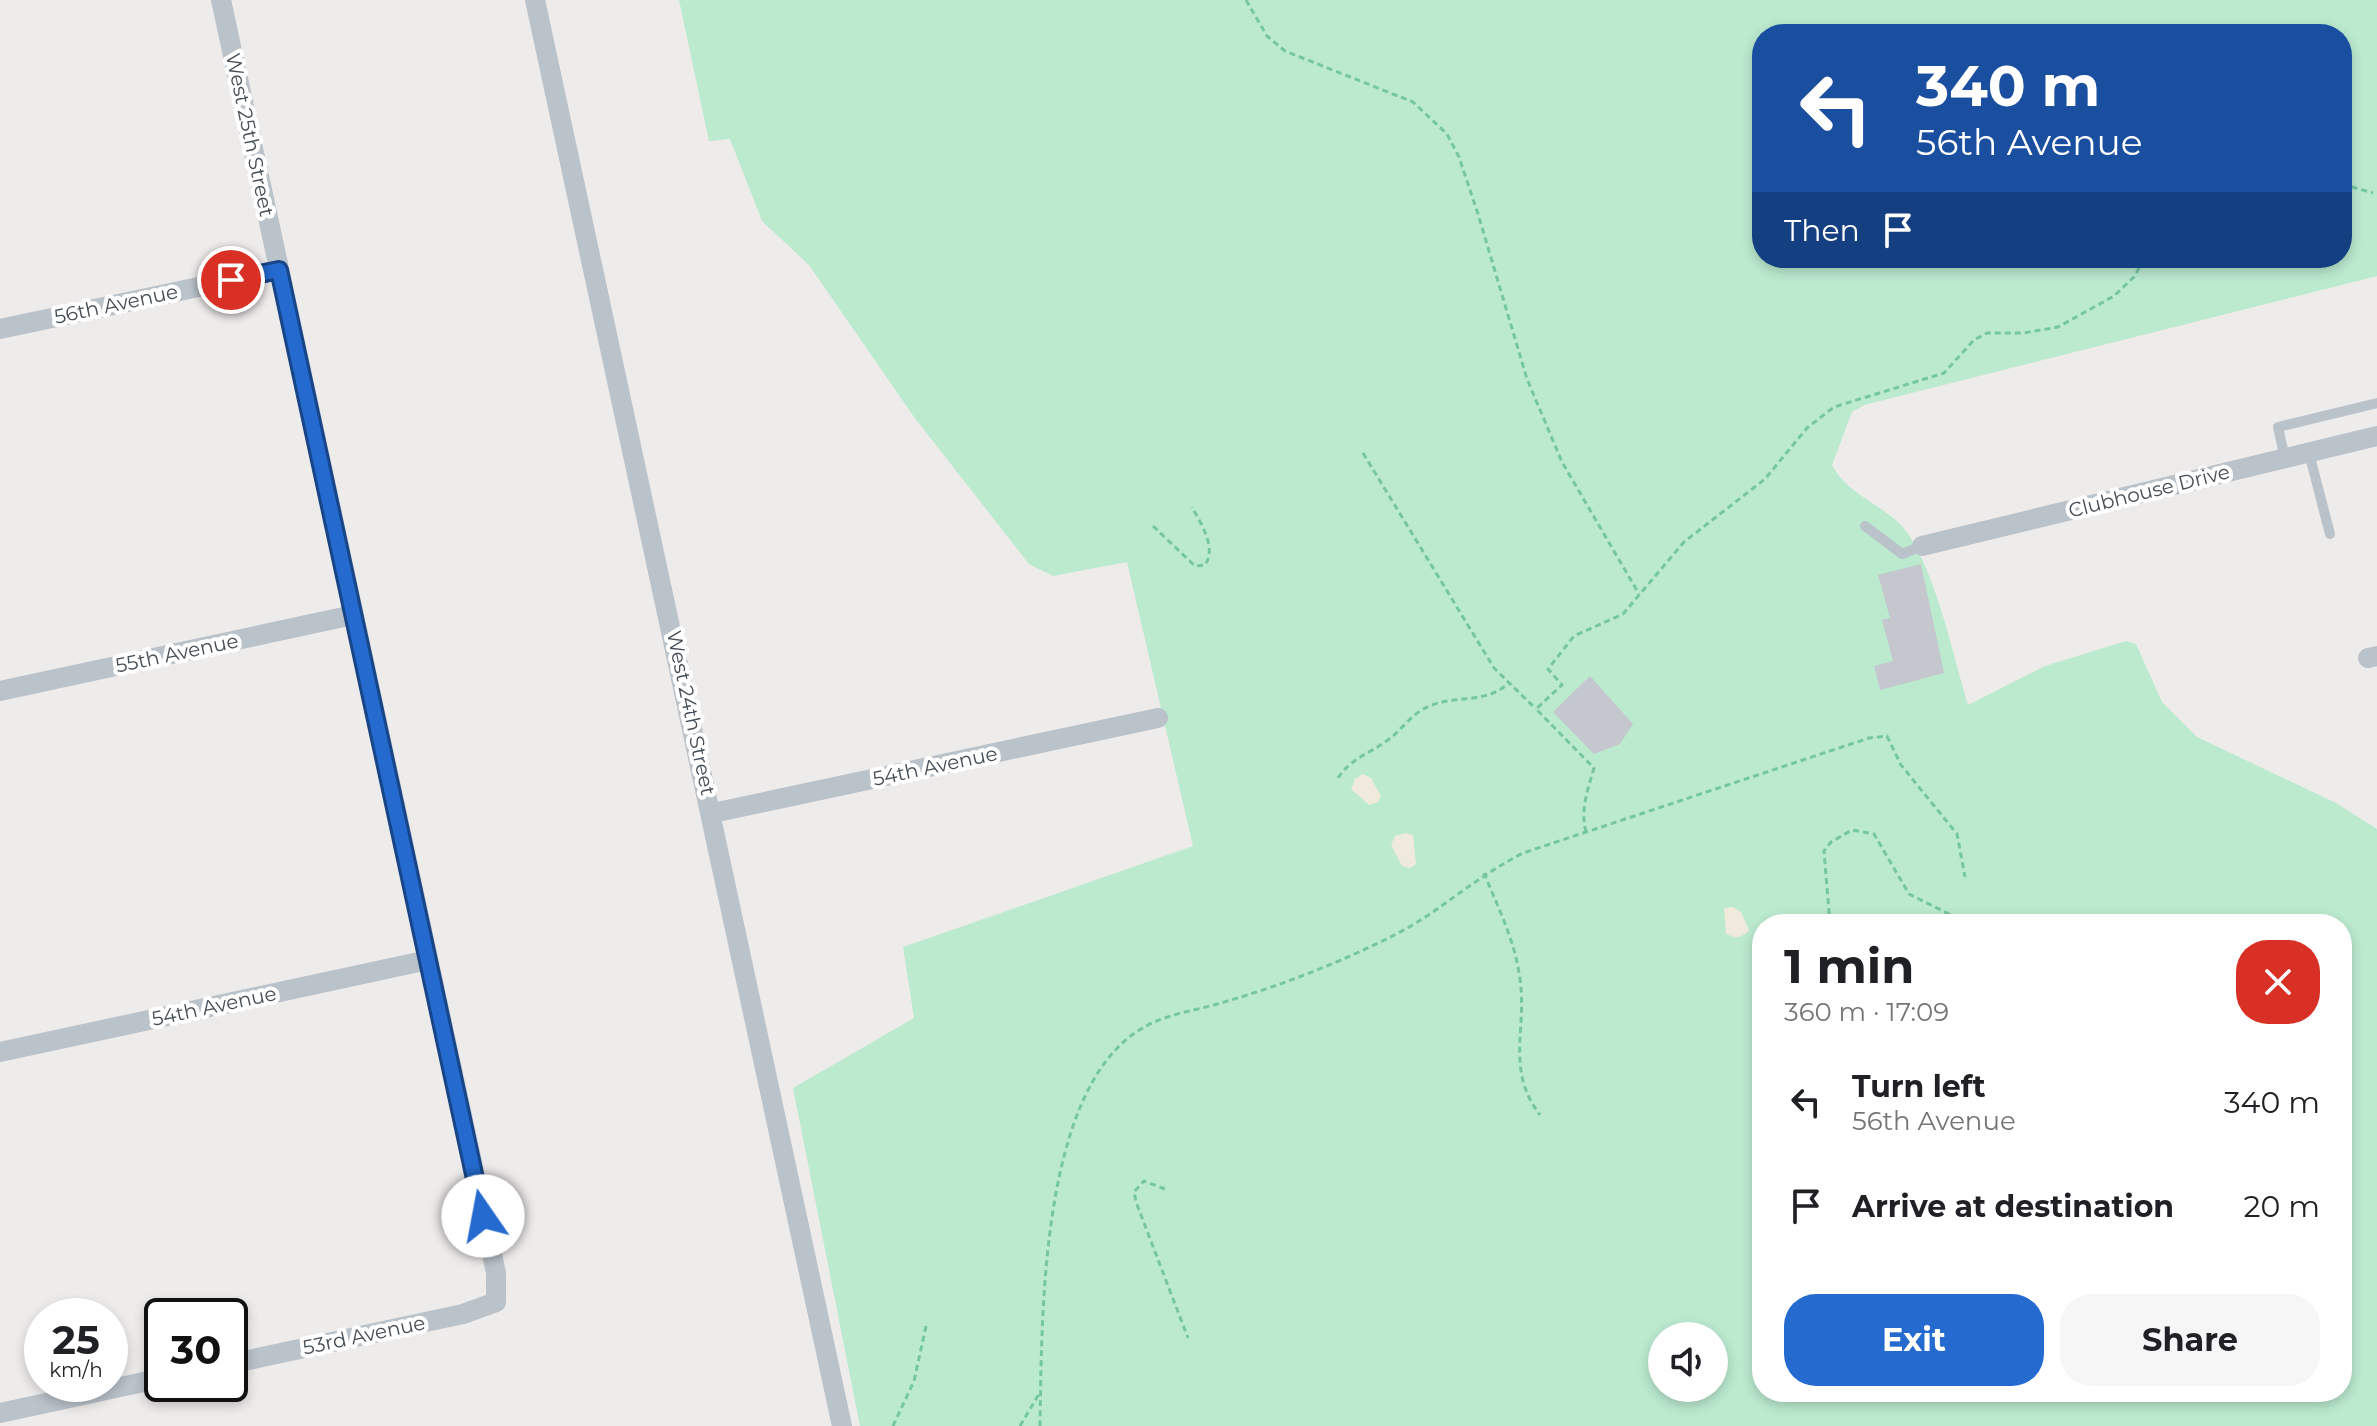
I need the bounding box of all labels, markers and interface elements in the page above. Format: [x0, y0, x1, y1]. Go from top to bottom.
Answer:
street label: West 25th Street [221, 51, 279, 219]
text: 340 m [1916, 52, 2100, 120]
icon: left [1784, 56, 1888, 160]
text: 56th Avenue [1916, 120, 2143, 164]
icon: arrive [1876, 208, 1920, 252]
text: Then [1784, 212, 1860, 249]
pin [197, 246, 265, 314]
icon: arrive [209, 258, 253, 302]
street label: 56th Avenue [52, 279, 180, 329]
street label: Clubhouse Drive [2066, 459, 2232, 523]
street label: 55th Avenue [113, 628, 241, 678]
street label: West 24th Street [662, 628, 720, 798]
street label: 54th Avenue [870, 741, 1000, 791]
text: 1 min [1784, 937, 1914, 995]
button: close [2236, 940, 2320, 1024]
street label: 54th Avenue [149, 981, 279, 1031]
text: 360 m · 17:09 [1784, 996, 1949, 1028]
text: Turn left [1852, 1068, 1985, 1105]
icon: left [1784, 1080, 1828, 1124]
text: 340 m [2224, 1084, 2320, 1121]
text: 56th Avenue [1852, 1105, 2016, 1137]
position arrow [441, 1174, 525, 1258]
icon: arrive [1784, 1184, 1828, 1228]
text: Arrive at destination [1852, 1188, 2174, 1225]
text: 20 m [2243, 1188, 2320, 1225]
button: Exit [1784, 1294, 2044, 1386]
button: Share [2060, 1294, 2320, 1386]
speed limit sign: 30 [144, 1298, 248, 1402]
street label: 53rd Avenue [301, 1310, 427, 1360]
text: 25 [52, 1315, 100, 1364]
map controls [1648, 1322, 1728, 1402]
button: sound [1648, 1322, 1728, 1402]
text: km/h [49, 1358, 103, 1382]

